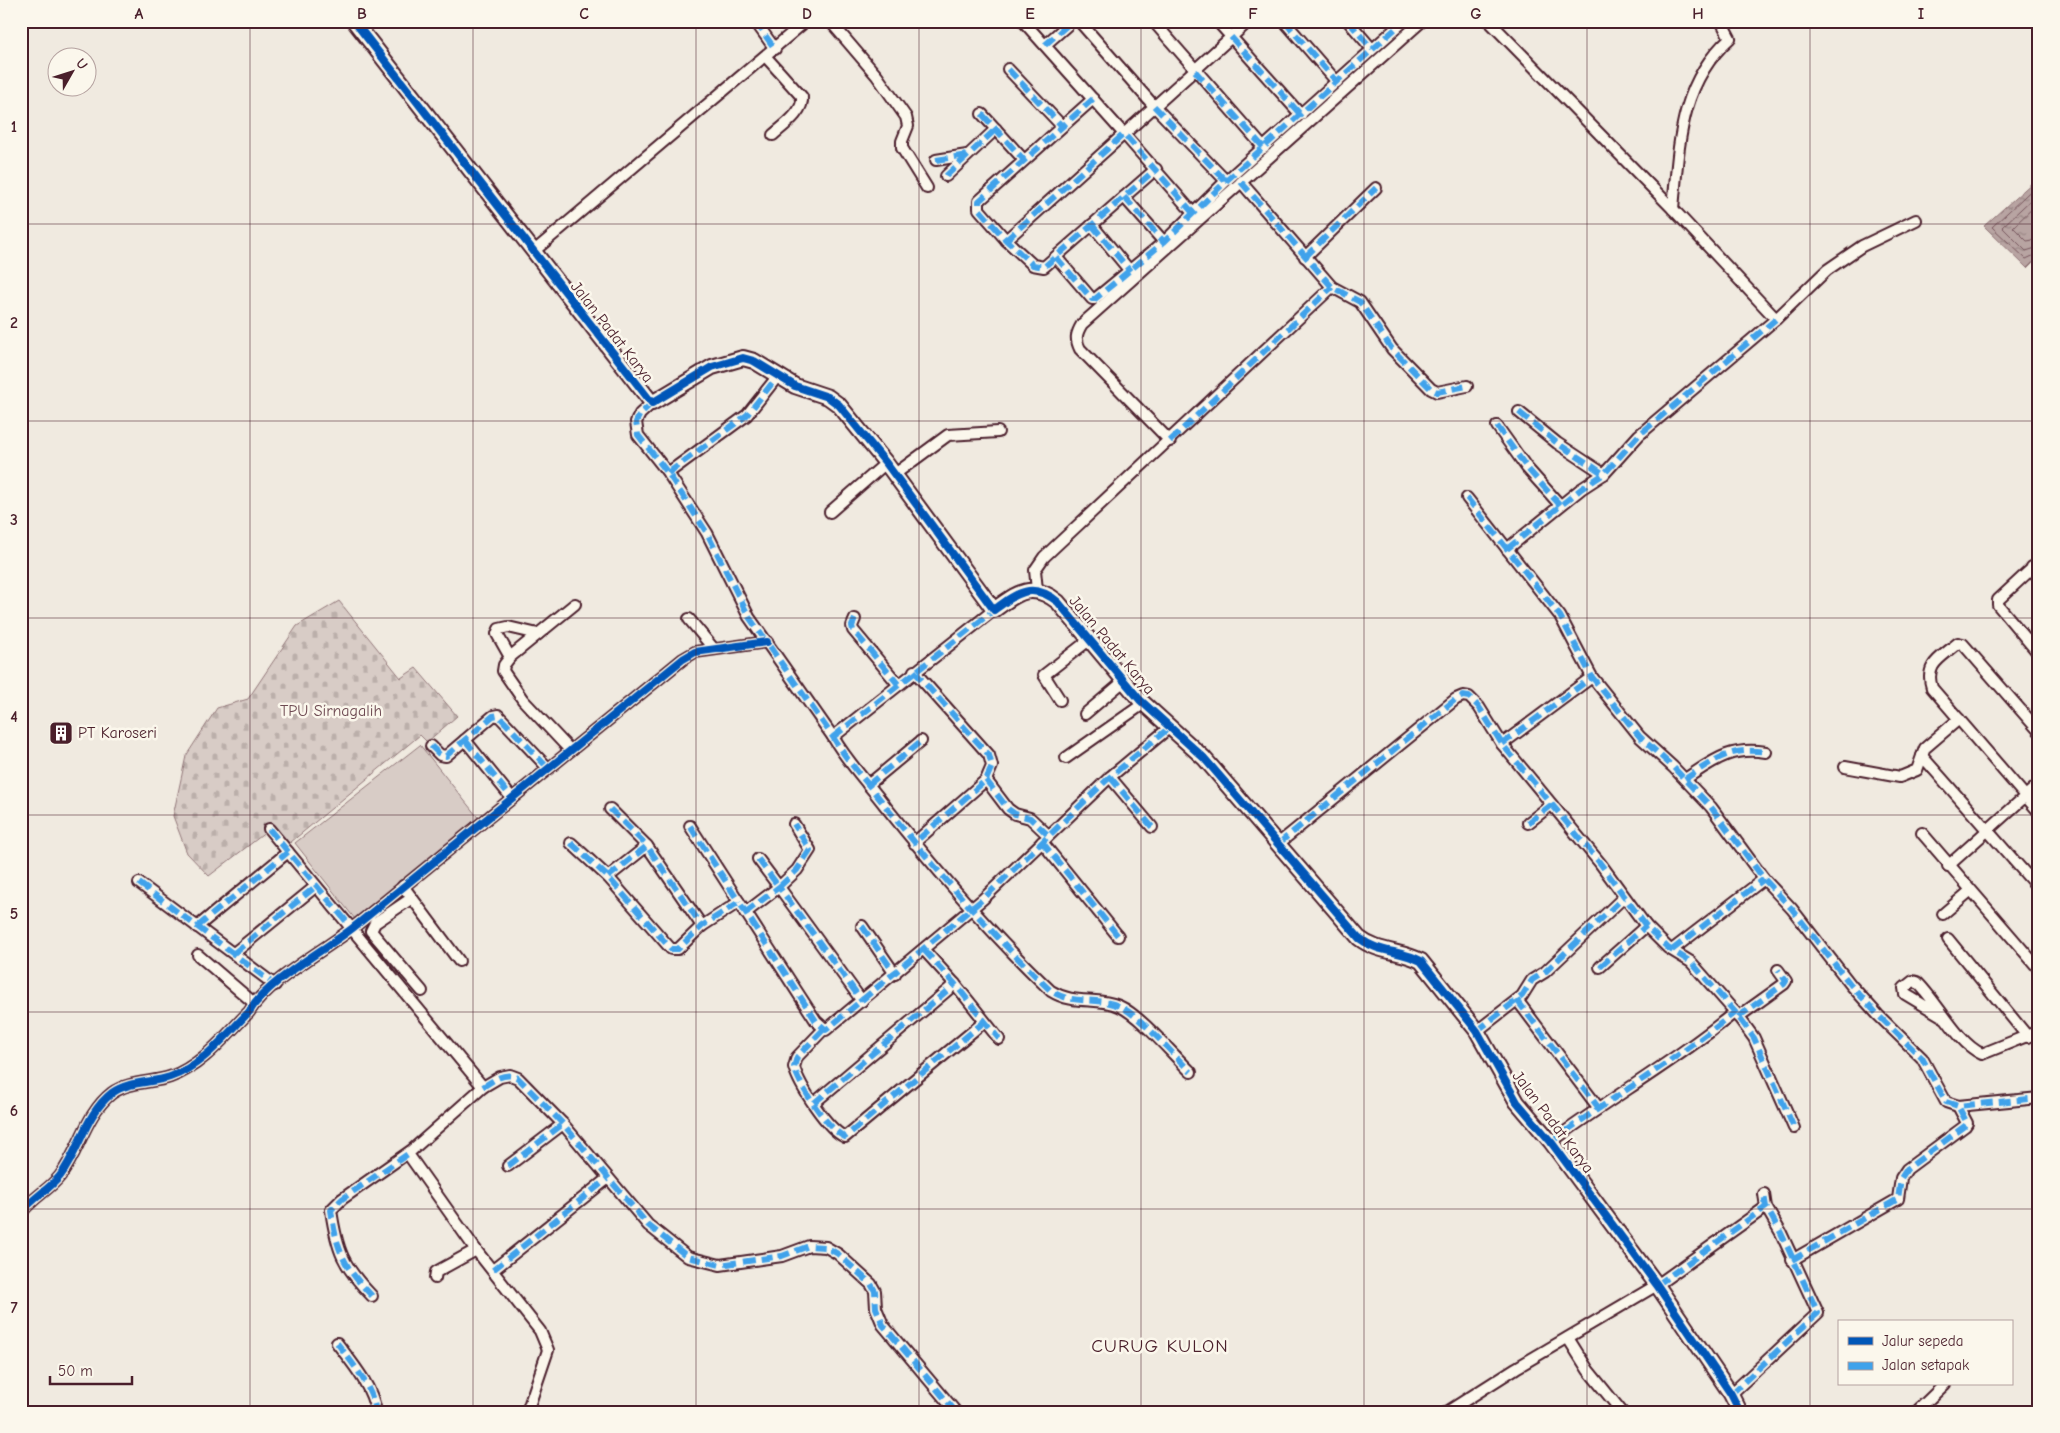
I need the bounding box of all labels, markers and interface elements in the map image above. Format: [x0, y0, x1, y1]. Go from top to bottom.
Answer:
text: A [135, 5, 144, 23]
text: B [357, 5, 367, 23]
text: C [579, 5, 589, 23]
text: D [802, 5, 812, 23]
text: E [1025, 5, 1035, 23]
text: F [1248, 5, 1258, 23]
text: G [1470, 5, 1482, 23]
text: H [1692, 5, 1704, 23]
text: I [1918, 5, 1924, 23]
north arrow [48, 48, 98, 98]
text: U [72, 55, 91, 73]
text: 1 [11, 118, 17, 136]
street label: Jalan Padat Karya [567, 278, 657, 386]
text: 2 [10, 314, 18, 332]
text: 3 [10, 511, 18, 529]
street label: Jalan Padat Karya [1065, 592, 1159, 698]
park label: TPU Sirnagalih [280, 702, 382, 720]
text: 4 [10, 708, 18, 726]
building icon: PT Karoseri [48, 720, 74, 746]
place label: PT Karoseri [78, 724, 157, 742]
text: 5 [10, 905, 18, 923]
street label: Jalan Padat Karya [1509, 1067, 1597, 1177]
text: 6 [10, 1102, 18, 1120]
text: 7 [10, 1299, 18, 1317]
legend [1838, 1320, 2012, 1386]
text: Jalur sepeda [1882, 1332, 1963, 1350]
district label: CURUG KULON [1091, 1335, 1229, 1357]
scale bar [50, 1353, 132, 1385]
text: Jalan setapak [1882, 1356, 1970, 1374]
text: 50 m [58, 1362, 93, 1380]

